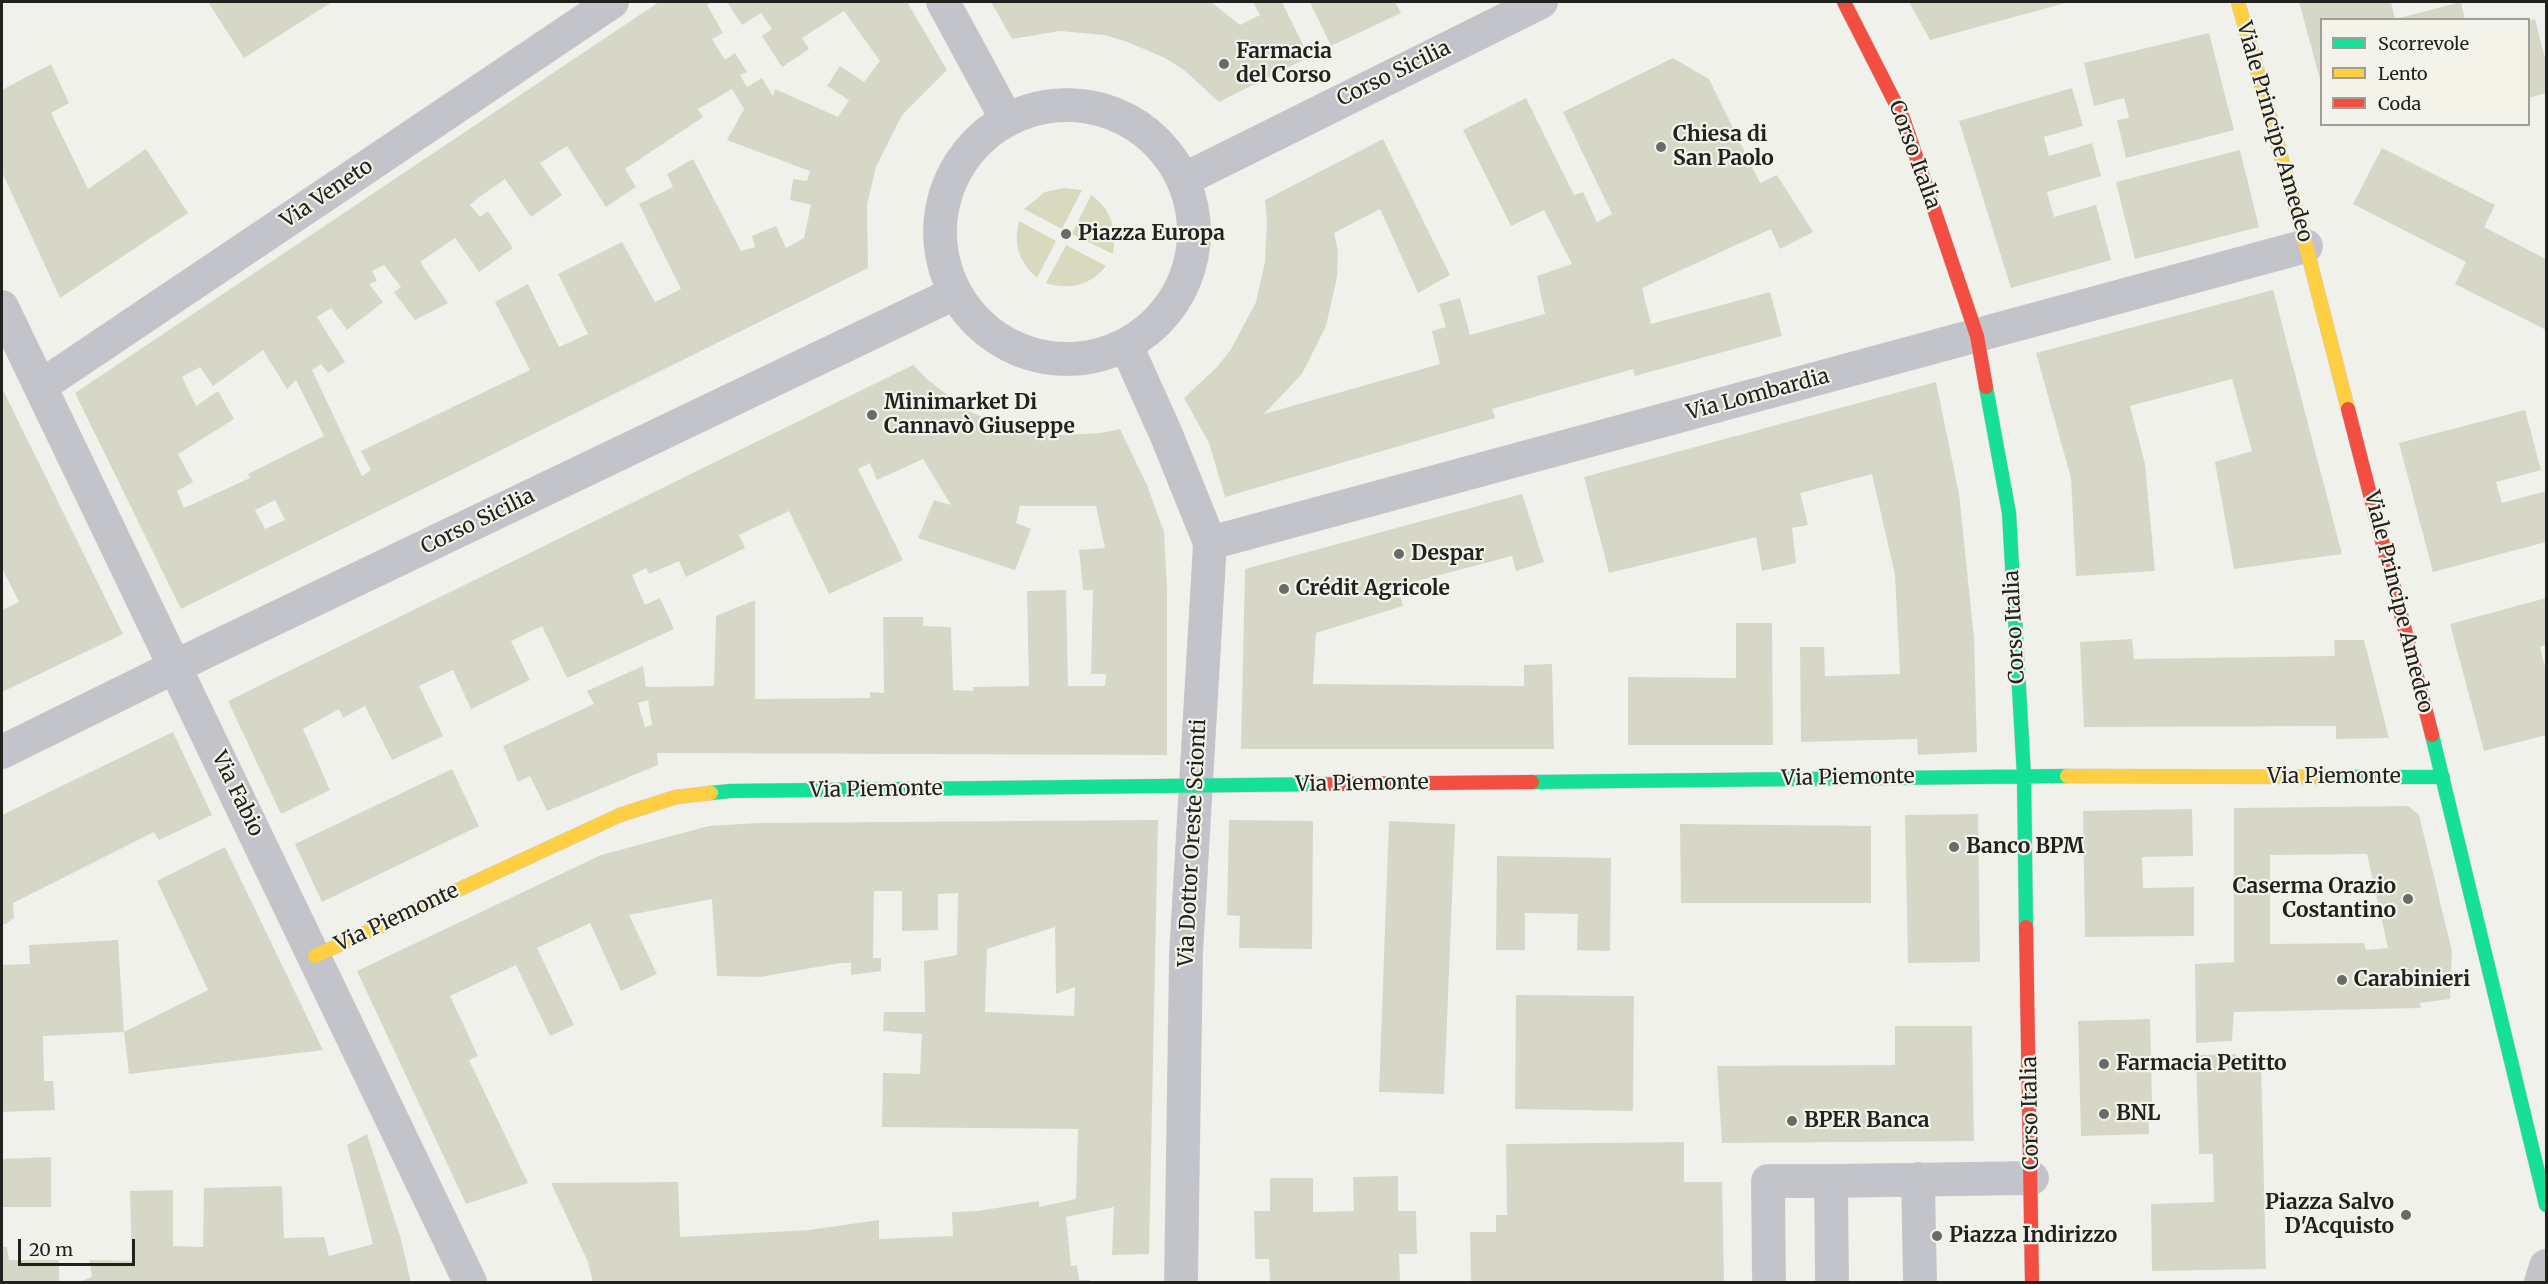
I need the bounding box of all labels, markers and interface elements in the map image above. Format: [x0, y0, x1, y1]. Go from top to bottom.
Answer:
legend [2320, 18, 2530, 126]
street label: Viale Principe Amedeo [2230, 19, 2318, 245]
text: Scorrevole [2378, 32, 2469, 55]
street label: Corso Sicilia [1333, 36, 1455, 112]
place label: Farmacia del Corso [1236, 39, 1332, 89]
marker: Farmacia del Corso [1217, 57, 1231, 71]
text: Lento [2378, 62, 2428, 85]
text: Coda [2378, 92, 2421, 115]
street label: Corso Italia [1883, 97, 1945, 213]
place label: Chiesa di San Paolo [1673, 122, 1774, 172]
marker: Chiesa di San Paolo [1654, 140, 1668, 154]
street label: Via Veneto [276, 154, 378, 234]
place label: Piazza Europa [1078, 221, 1225, 247]
marker: Piazza Europa [1059, 227, 1073, 241]
street label: Via Lombardia [1684, 364, 1832, 426]
place label: Minimarket Di Cannavò Giuseppe [884, 390, 1075, 440]
marker: Minimarket Di Cannavò Giuseppe [865, 408, 879, 422]
street label: Corso Sicilia [417, 484, 539, 560]
street label: Viale Principe Amedeo [2358, 488, 2438, 716]
place label: Despar [1411, 541, 1484, 567]
marker: Despar [1392, 547, 1406, 561]
street label: Corso Italia [1999, 570, 2031, 684]
place label: Crédit Agricole [1296, 576, 1450, 602]
marker: Crédit Agricole [1277, 582, 1291, 596]
street label: Via Dottor Oreste Scionti [1174, 718, 1212, 968]
street label: Via Fabio [206, 747, 268, 841]
street label: Via Piemonte [1781, 764, 1915, 792]
street label: Via Piemonte [2267, 764, 2401, 790]
street label: Via Piemonte [1295, 770, 1429, 798]
street label: Via Piemonte [809, 776, 943, 804]
place label: Banco BPM [1966, 834, 2084, 860]
marker: Banco BPM [1947, 840, 1961, 854]
place label: Caserma Orazio Costantino [2233, 874, 2396, 924]
street label: Via Piemonte [331, 878, 463, 958]
marker: Caserma Orazio Costantino [2401, 892, 2415, 906]
place label: Carabinieri [2354, 967, 2470, 993]
marker: Carabinieri [2335, 973, 2349, 987]
place label: Farmacia Petitto [2116, 1051, 2287, 1077]
street label: Corso Italia [2017, 1056, 2045, 1170]
marker: Farmacia Petitto [2097, 1057, 2111, 1071]
place label: BNL [2116, 1101, 2160, 1127]
marker: BNL [2097, 1107, 2111, 1121]
place label: BPER Banca [1804, 1108, 1929, 1134]
marker: BPER Banca [1785, 1114, 1799, 1128]
place label: Piazza Salvo D'Acquisto [2265, 1190, 2394, 1240]
marker: Piazza Salvo D'Acquisto [2399, 1208, 2413, 1222]
place label: Piazza Indirizzo [1949, 1223, 2117, 1249]
scale bar [21, 1227, 138, 1265]
marker: Piazza Indirizzo [1930, 1229, 1944, 1243]
text: 20 m [29, 1238, 73, 1261]

